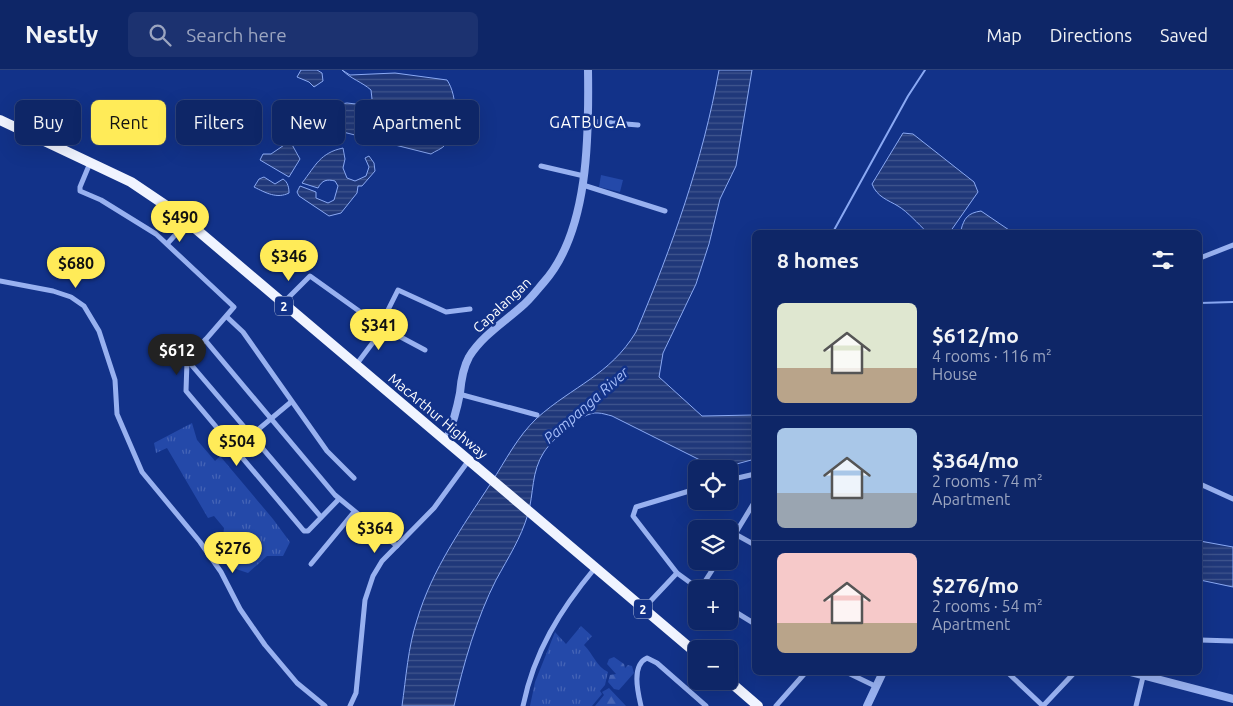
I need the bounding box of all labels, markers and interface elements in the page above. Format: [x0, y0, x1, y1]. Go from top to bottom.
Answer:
search box [128, 12, 478, 57]
text: Nestly [25, 21, 98, 48]
icon: search [146, 21, 174, 49]
text: Search here [186, 24, 287, 46]
text: Map [986, 25, 1022, 45]
text: Directions [1050, 25, 1132, 45]
text: Saved [1160, 25, 1208, 45]
chip: Buy [15, 100, 81, 145]
chip: Rent [91, 100, 166, 145]
chip: Filters [176, 100, 262, 145]
chip: New [272, 100, 345, 145]
chip: Apartment [355, 100, 479, 145]
district label: GATBUCA [549, 113, 627, 131]
pin: $490 [150, 200, 210, 243]
text: $490 [162, 208, 198, 226]
pin: $346 [259, 240, 319, 282]
pin: $680 [46, 246, 106, 289]
icon: filters [1149, 246, 1177, 274]
text: $346 [271, 247, 307, 265]
text: 8 homes [777, 248, 859, 272]
text: $680 [58, 254, 94, 272]
street label: Capalangan [470, 274, 534, 336]
road number: 2 [275, 297, 293, 316]
pin: $341 [349, 308, 409, 351]
text: $341 [361, 316, 397, 334]
icon: home [817, 323, 877, 383]
text: $612/mo [932, 323, 1019, 347]
pin: $612 [147, 334, 207, 376]
text: $612 [159, 341, 195, 359]
text: 4 rooms · 116 m² [932, 347, 1052, 365]
water label: Pampanga River [540, 363, 633, 446]
text: House [932, 365, 977, 383]
street label: MacArthur Highway [385, 370, 491, 462]
pin: $504 [207, 424, 267, 467]
text: $504 [219, 432, 255, 450]
icon: home [817, 448, 877, 508]
text: $364/mo [932, 448, 1019, 472]
map controls [688, 460, 738, 690]
button: locate [688, 460, 738, 510]
text: 2 rooms · 74 m² [932, 472, 1043, 490]
text: Apartment [932, 490, 1010, 508]
pin: $364 [345, 512, 405, 554]
text: $364 [357, 519, 393, 537]
button: layers [688, 520, 738, 570]
pin: $276 [203, 532, 263, 574]
text: $276 [215, 539, 251, 557]
icon: home [817, 573, 877, 633]
text: $276/mo [932, 573, 1019, 597]
button: + [688, 580, 738, 630]
text: 2 rooms · 54 m² [932, 597, 1043, 615]
road number: 2 [634, 600, 652, 618]
text: Apartment [932, 615, 1010, 633]
button: − [688, 640, 738, 690]

